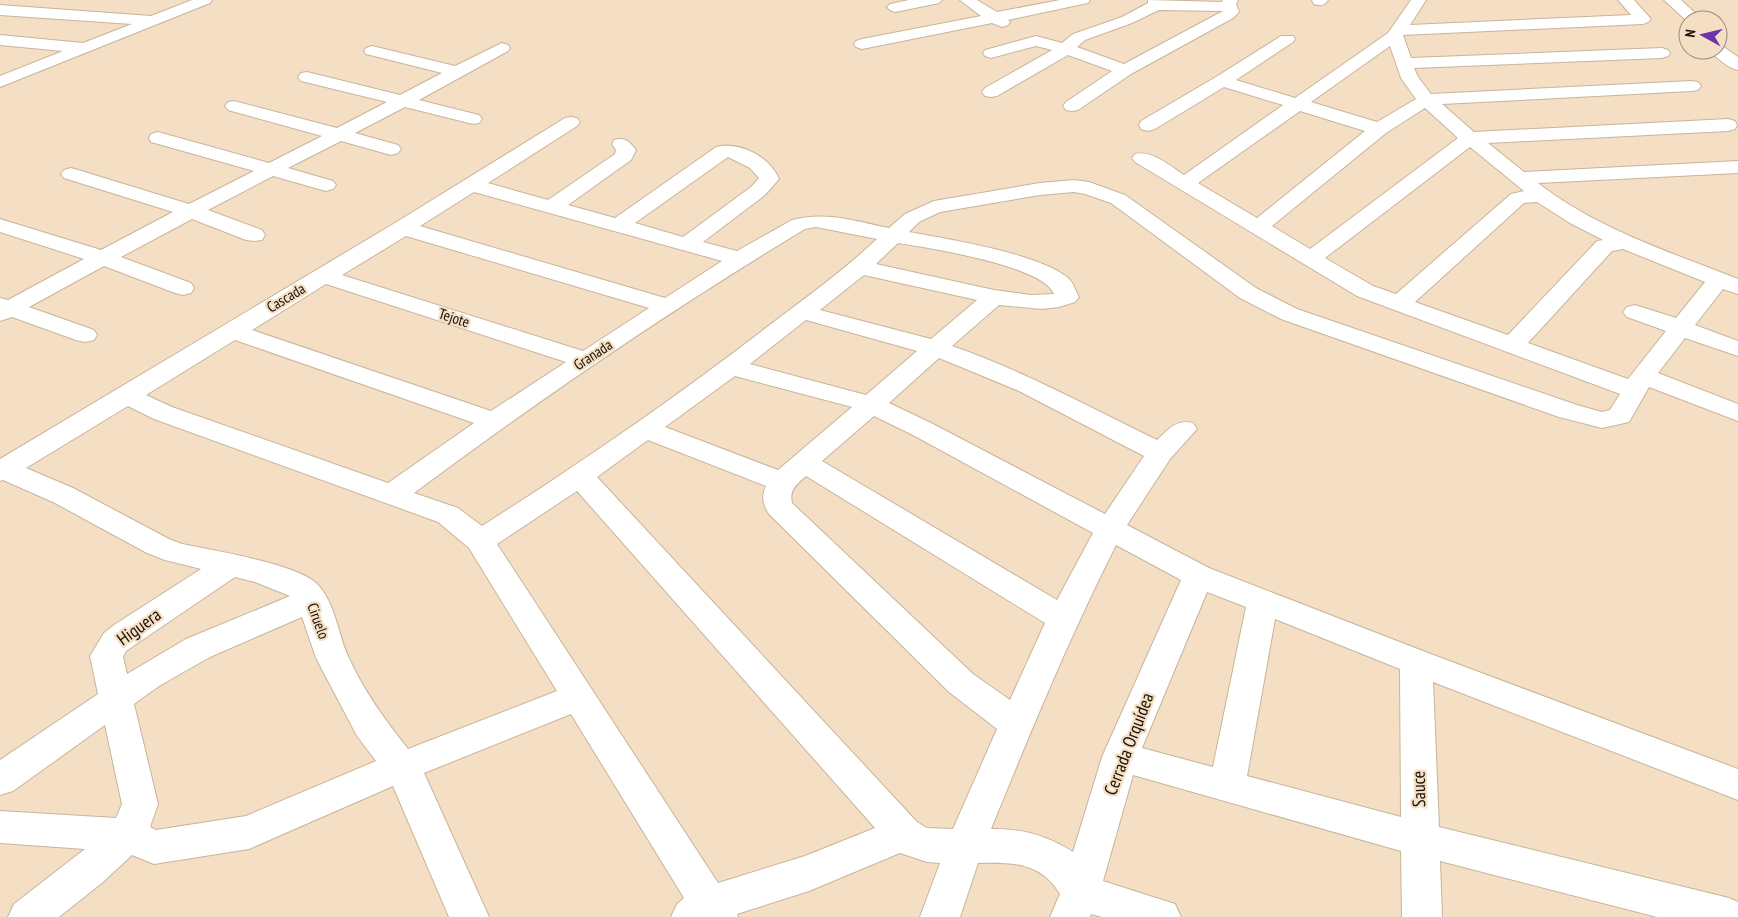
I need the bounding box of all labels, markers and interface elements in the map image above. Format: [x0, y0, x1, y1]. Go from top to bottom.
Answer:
north arrow [1678, 10, 1728, 60]
text: N [1681, 28, 1700, 38]
street label: Cascada [263, 279, 308, 316]
street label: Tejote [436, 304, 472, 331]
street label: Granada [570, 335, 616, 374]
street label: Ciruelo [303, 600, 334, 641]
street label: Higuera [112, 603, 165, 650]
street label: Cerrada Orquídea [1098, 689, 1159, 798]
street label: Sauce [1407, 771, 1430, 807]

